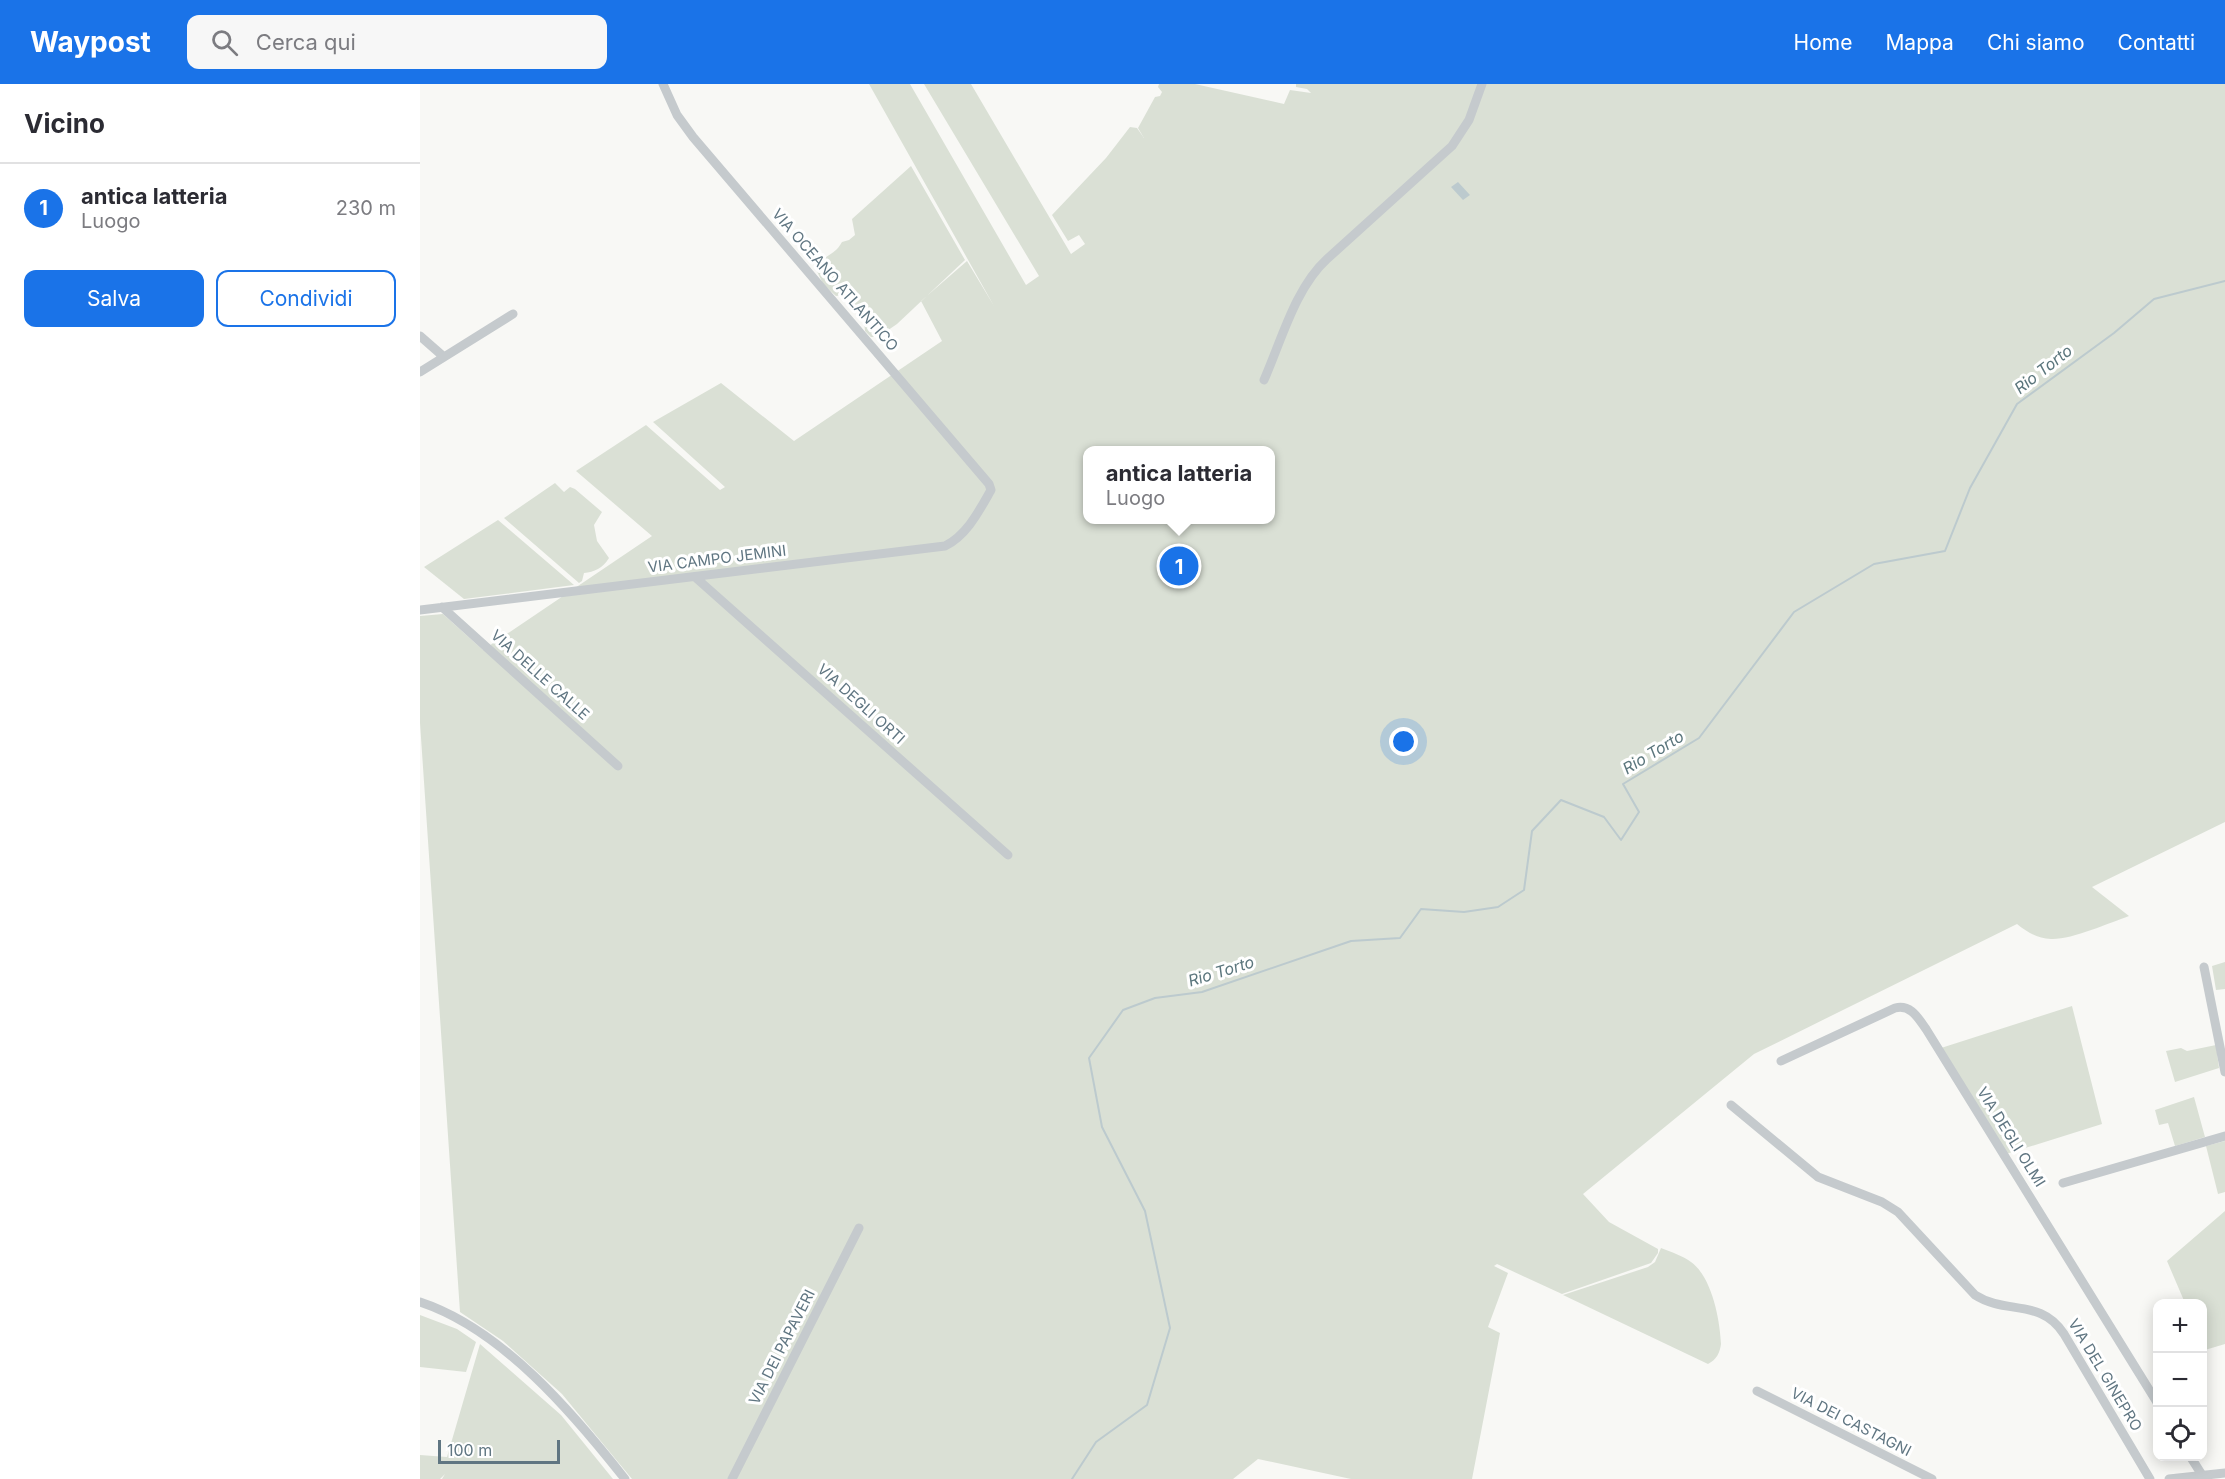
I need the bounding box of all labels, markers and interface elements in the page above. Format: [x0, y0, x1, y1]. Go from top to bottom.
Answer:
search box [187, 15, 607, 69]
text: Waypost [30, 25, 151, 59]
icon: search [208, 26, 241, 59]
text: Cerca qui [256, 29, 356, 55]
text: Home [1794, 30, 1852, 55]
text: Mappa [1885, 30, 1954, 55]
text: Chi siamo [1987, 30, 2085, 55]
text: Contatti [2118, 30, 2195, 55]
text: Vicino [24, 108, 105, 139]
text: antica latteria [81, 183, 227, 209]
text: 1 [39, 196, 48, 220]
text: 230 m [336, 196, 396, 220]
street label: VIA OCEANO ATLANTICO [768, 204, 902, 355]
text: Luogo [81, 209, 140, 233]
button: Salva [24, 270, 204, 327]
button: Condividi [216, 270, 396, 327]
water label: Rio Torto [2010, 340, 2076, 398]
popup [1083, 446, 1275, 524]
text: antica latteria [1106, 460, 1252, 486]
text: Luogo [1106, 486, 1165, 510]
street label: VIA CAMPO JEMINI [647, 541, 787, 576]
pin: 1 [1160, 544, 1198, 588]
street label: VIA DELLE CALLE [487, 625, 594, 724]
street label: VIA DEGLI ORTI [814, 659, 909, 748]
water label: Rio Torto [1619, 726, 1687, 778]
your location [1389, 727, 1418, 756]
water label: Rio Torto [1186, 952, 1256, 990]
street label: VIA DEGLI OLMI [1973, 1083, 2050, 1190]
street label: VIA DEI PAPAVERI [744, 1286, 819, 1408]
map controls [2153, 1299, 2207, 1461]
button: + [2153, 1299, 2207, 1353]
street label: VIA DEL GINEPRO [2064, 1315, 2146, 1434]
button: − [2153, 1353, 2207, 1407]
street label: VIA DEI CASTAGNI [1788, 1383, 1915, 1460]
button: locate [2153, 1407, 2207, 1461]
scale bar [438, 1437, 560, 1464]
text: 100 m [447, 1440, 492, 1460]

